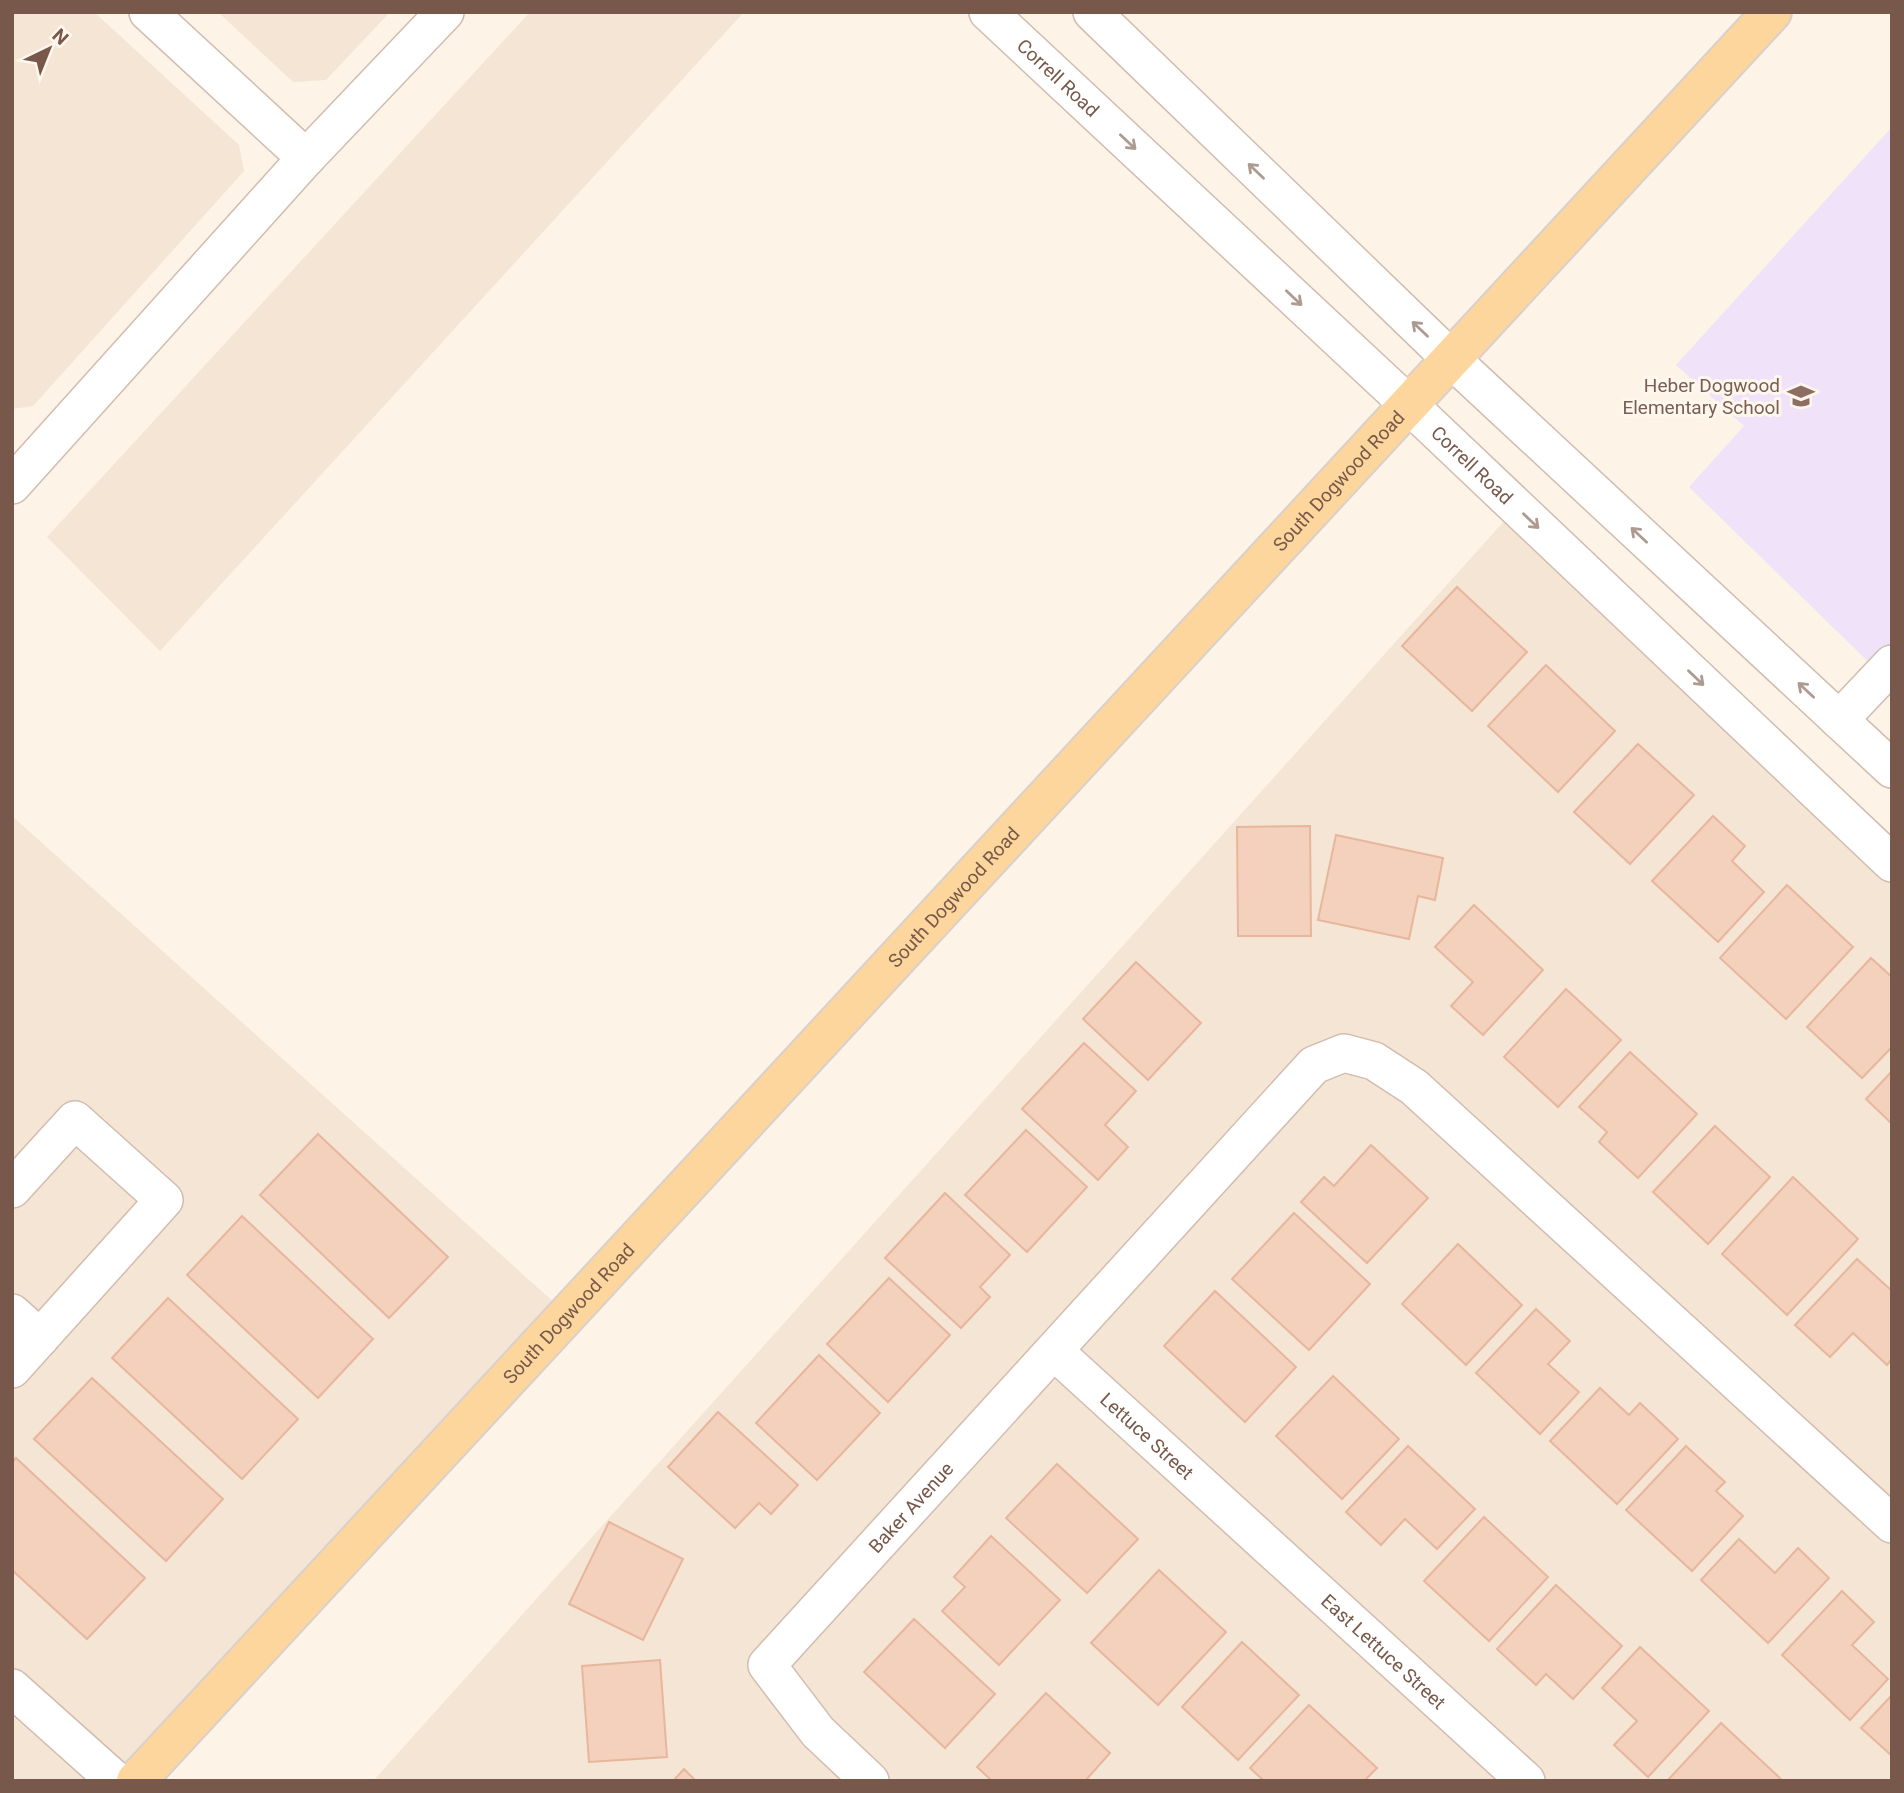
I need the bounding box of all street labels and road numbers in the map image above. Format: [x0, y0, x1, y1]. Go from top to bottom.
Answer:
street label: Correll Road [1012, 34, 1104, 121]
street label: South Dogwood Road [1268, 406, 1409, 556]
street label: Correll Road [1427, 421, 1518, 509]
street label: South Dogwood Road [883, 822, 1024, 972]
street label: South Dogwood Road [498, 1238, 639, 1388]
street label: Lettuce Street [1096, 1388, 1199, 1484]
street label: Baker Avenue [863, 1457, 958, 1558]
street label: East Lettuce Street [1317, 1589, 1451, 1714]

